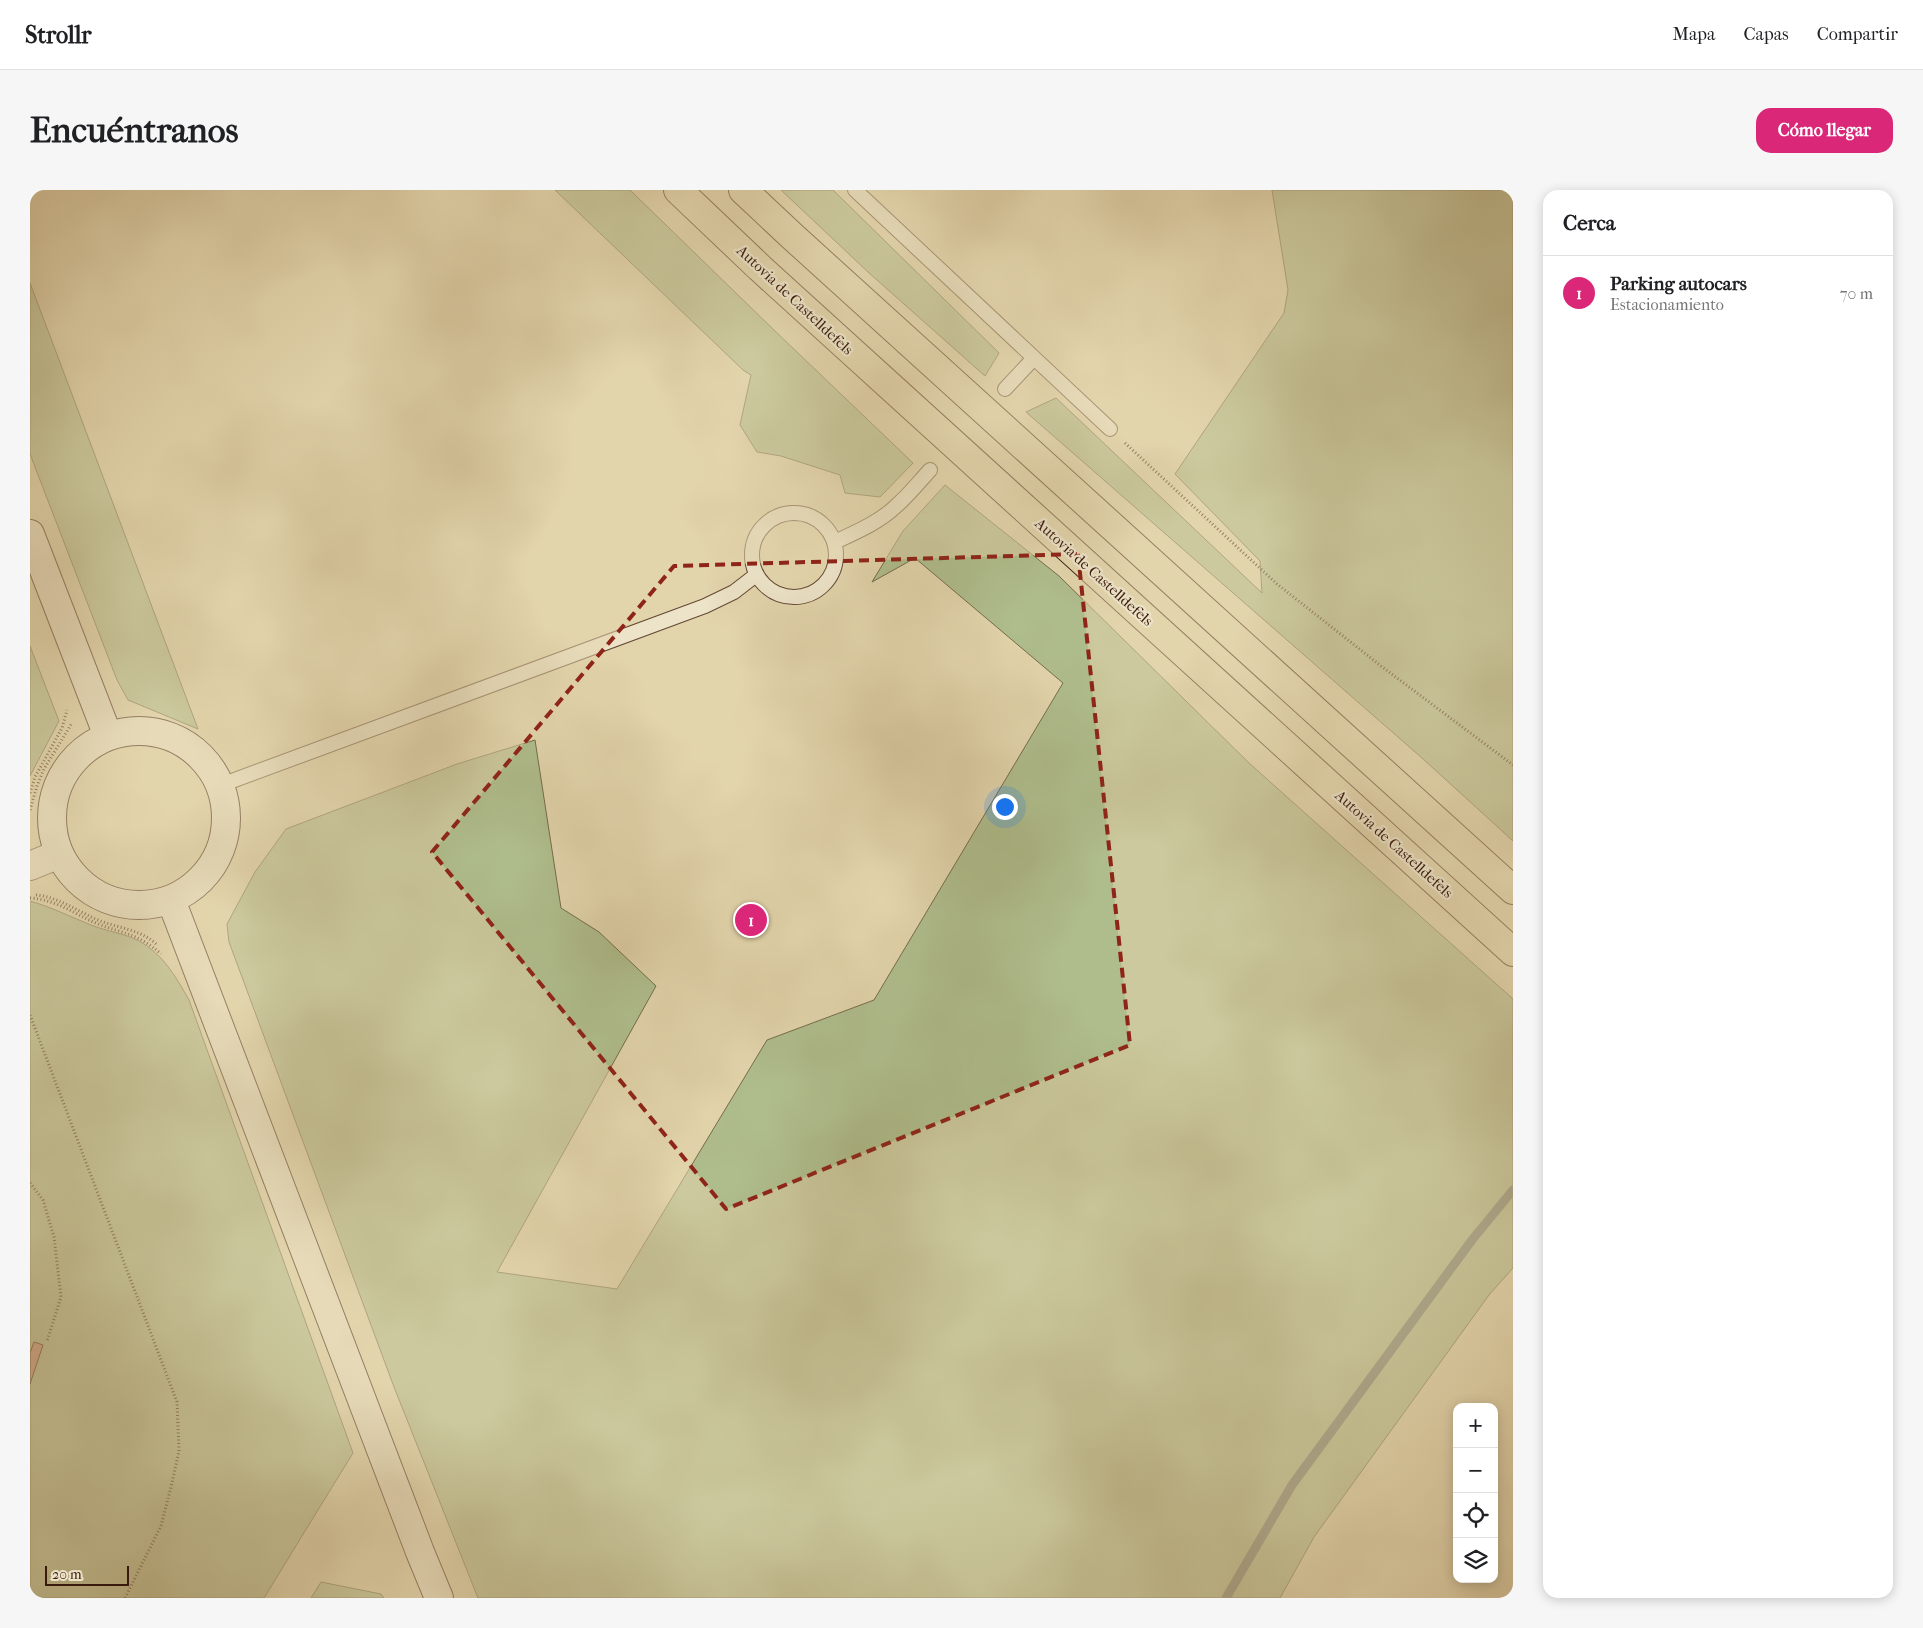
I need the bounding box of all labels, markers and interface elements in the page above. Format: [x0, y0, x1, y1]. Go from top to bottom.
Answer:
text: Strollr [25, 21, 92, 49]
text: Mapa [1673, 24, 1715, 45]
text: Capas [1743, 24, 1789, 45]
text: Compartir [1817, 24, 1898, 45]
button: Cómo llegar [1756, 108, 1893, 153]
text: Encuéntranos [30, 110, 238, 151]
text: Cerca [1563, 211, 1615, 235]
street label: Autovia de Castelldefels [732, 241, 857, 359]
text: Parking autocars [1610, 273, 1747, 295]
text: 1 [1576, 284, 1582, 303]
text: 70 m [1840, 284, 1873, 303]
text: Estacionamiento [1610, 295, 1724, 314]
street label: Autovia de Castelldefels [1031, 514, 1157, 630]
street label: Autovia de Castelldefels [1331, 786, 1457, 902]
your location [992, 794, 1018, 820]
pin: 1 [735, 901, 767, 939]
map controls [1453, 1403, 1498, 1583]
button: + [1453, 1403, 1498, 1448]
button: − [1453, 1448, 1498, 1493]
button: locate [1453, 1493, 1498, 1538]
button: layers [1453, 1538, 1498, 1583]
scale bar [45, 1563, 129, 1586]
text: 20 m [52, 1566, 82, 1583]

